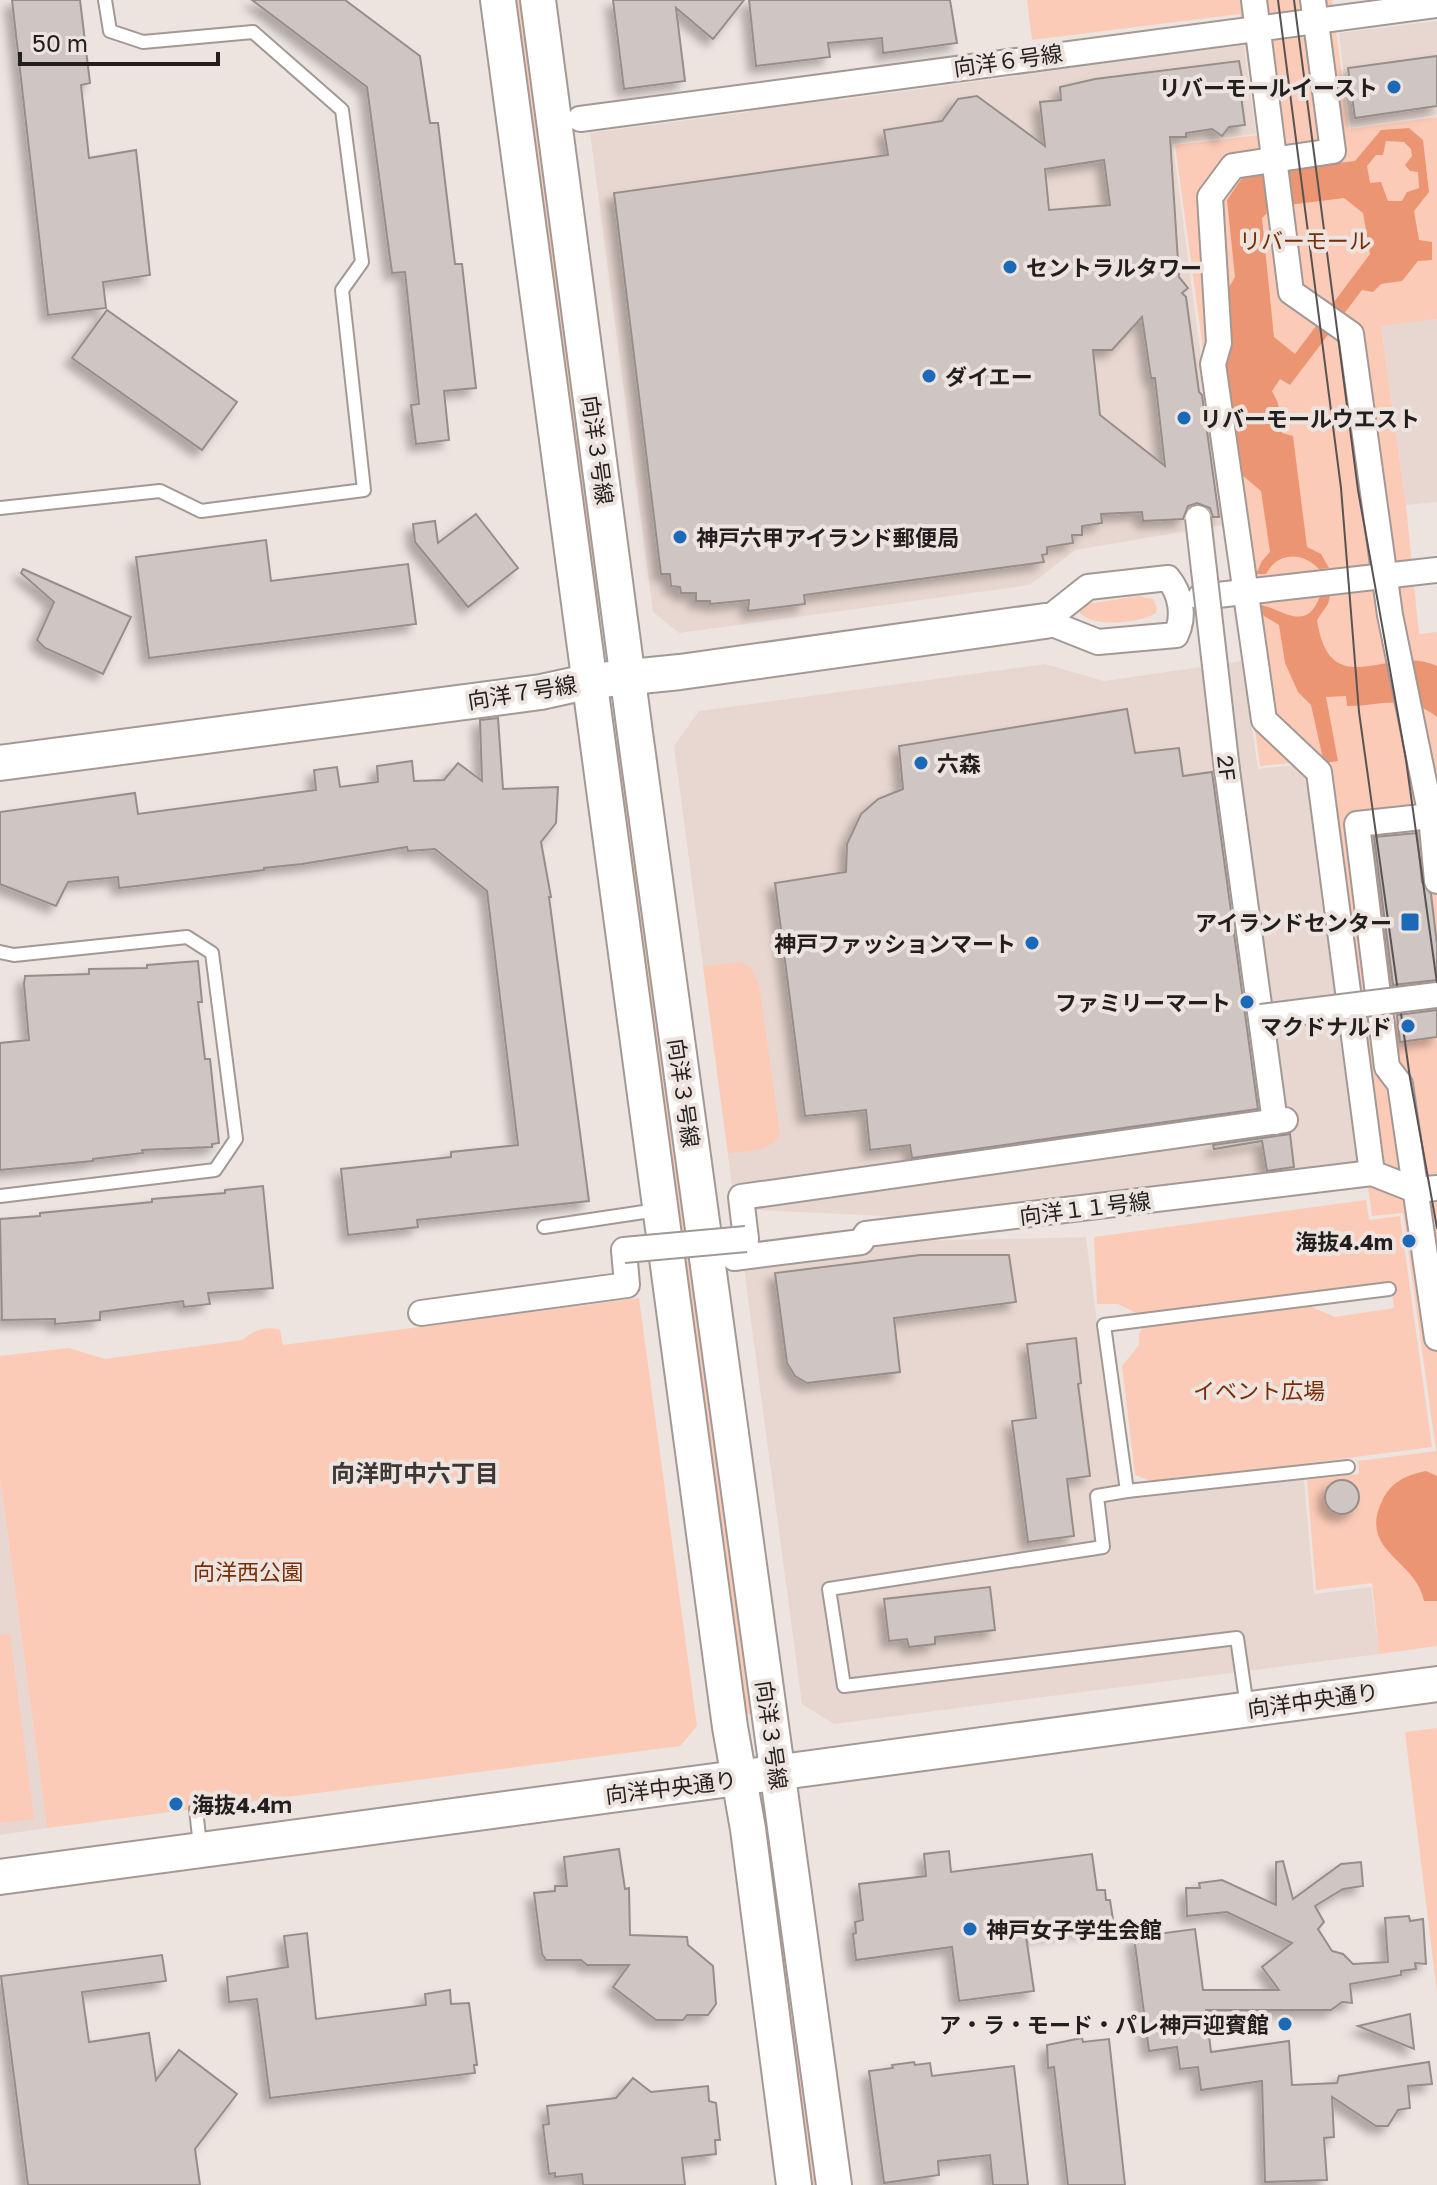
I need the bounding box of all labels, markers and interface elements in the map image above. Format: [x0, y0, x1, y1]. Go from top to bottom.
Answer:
scale bar [20, 16, 218, 66]
text: 50 m [32, 28, 88, 57]
street label: 向洋６号線 [952, 39, 1064, 81]
place label: リバーモールイースト [1159, 74, 1378, 101]
marker: リバーモールイースト [1385, 78, 1403, 96]
park label: リバーモール [1239, 227, 1371, 254]
place label: セントラルタワー [1026, 254, 1202, 281]
marker: セントラルタワー [1001, 258, 1019, 276]
place label: ダイエー [945, 363, 1033, 390]
marker: ダイエー [920, 367, 938, 385]
street label: 向洋３号線 [577, 394, 619, 506]
place label: リバーモールウエスト [1200, 405, 1420, 432]
marker: リバーモールウエスト [1175, 409, 1193, 427]
place label: 神戸六甲アイランド郵便局 [696, 524, 959, 551]
marker: 神戸六甲アイランド郵便局 [671, 528, 689, 546]
street label: 向洋７号線 [466, 670, 578, 714]
place label: 六森 [937, 750, 981, 777]
marker: 六森 [912, 754, 930, 772]
street label: 2F [1212, 754, 1242, 782]
place label: アイランドセンター [1195, 909, 1392, 936]
marker: アイランドセンター [1399, 911, 1421, 933]
place label: 神戸ファッションマート [774, 930, 1016, 957]
marker: 神戸ファッションマート [1023, 934, 1041, 952]
place label: ファミリーマート [1055, 989, 1231, 1016]
marker: ファミリーマート [1238, 993, 1256, 1011]
place label: マクドナルド [1260, 1013, 1392, 1040]
marker: マクドナルド [1399, 1017, 1417, 1035]
street label: 向洋３号線 [663, 1037, 705, 1149]
street label: 向洋１１号線 [1018, 1187, 1152, 1229]
place label: 海抜4.4m [1295, 1228, 1393, 1255]
marker: 海抜4.4m [1400, 1232, 1418, 1250]
park label: イベント広場 [1193, 1377, 1325, 1404]
district label: 向洋町中六丁目 [331, 1458, 499, 1487]
park label: 向洋西公園 [193, 1558, 303, 1585]
street label: 向洋中央通り [1246, 1677, 1380, 1723]
street label: 向洋３号線 [751, 1679, 793, 1791]
street label: 向洋中央通り [604, 1766, 738, 1808]
place label: 海抜4.4ｍ [192, 1791, 293, 1818]
marker: 海抜4.4ｍ [167, 1795, 185, 1813]
place label: 神戸女子学生会館 [986, 1916, 1162, 1943]
marker: 神戸女子学生会館 [961, 1920, 979, 1938]
place label: ア・ラ・モード・パレ神戸迎賓館 [939, 2011, 1269, 2038]
marker: ア・ラ・モード・パレ神戸迎賓館 [1276, 2015, 1294, 2033]

